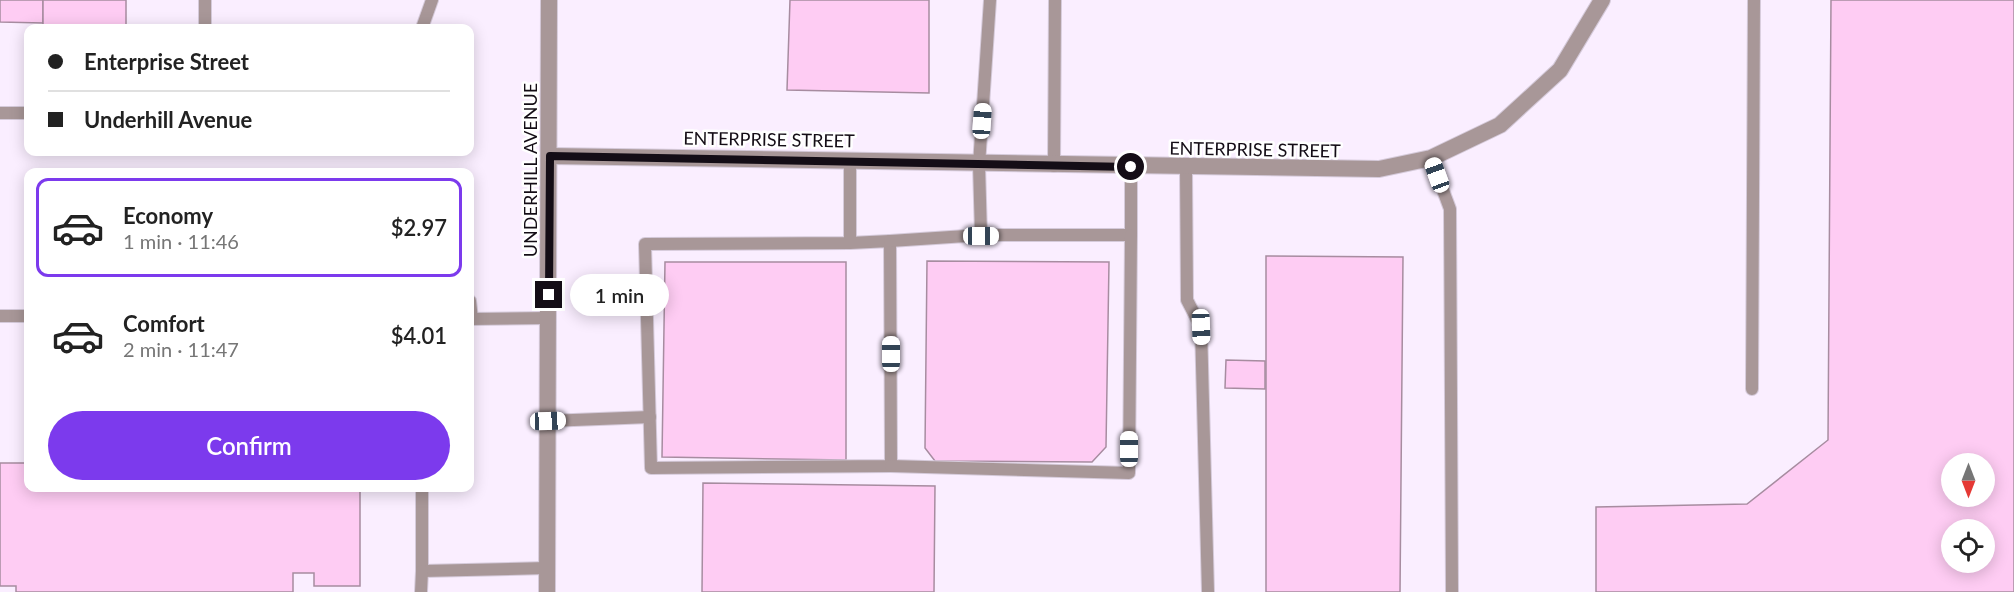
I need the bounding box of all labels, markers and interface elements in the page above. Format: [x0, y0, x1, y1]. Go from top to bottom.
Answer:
text: Enterprise Street [84, 48, 249, 75]
street label: UNDERHILL AVENUE [519, 83, 541, 257]
car [972, 102, 992, 140]
text: Underhill Avenue [84, 106, 252, 133]
street label: ENTERPRISE STREET [683, 127, 855, 152]
street label: ENTERPRISE STREET [1169, 137, 1341, 162]
route start [1117, 153, 1144, 180]
car [1422, 155, 1452, 195]
icon: car [51, 201, 105, 255]
text: Economy [123, 202, 213, 229]
text: $2.97 [391, 214, 447, 241]
car [963, 227, 999, 245]
text: 1 min · 11:46 [123, 229, 239, 253]
callout: 1 min [570, 274, 669, 316]
route end [535, 281, 562, 308]
text: 1 min [595, 283, 644, 307]
icon: car [51, 309, 105, 363]
car [1191, 309, 1211, 345]
text: Comfort [123, 310, 205, 337]
text: $4.01 [391, 322, 447, 349]
car [882, 336, 900, 372]
text: 2 min · 11:47 [123, 337, 239, 361]
button: Confirm [48, 411, 450, 480]
car [530, 411, 566, 431]
car [1120, 431, 1138, 467]
north arrow [1941, 453, 1995, 507]
map controls [1941, 453, 1995, 573]
button: locate [1941, 519, 1995, 573]

